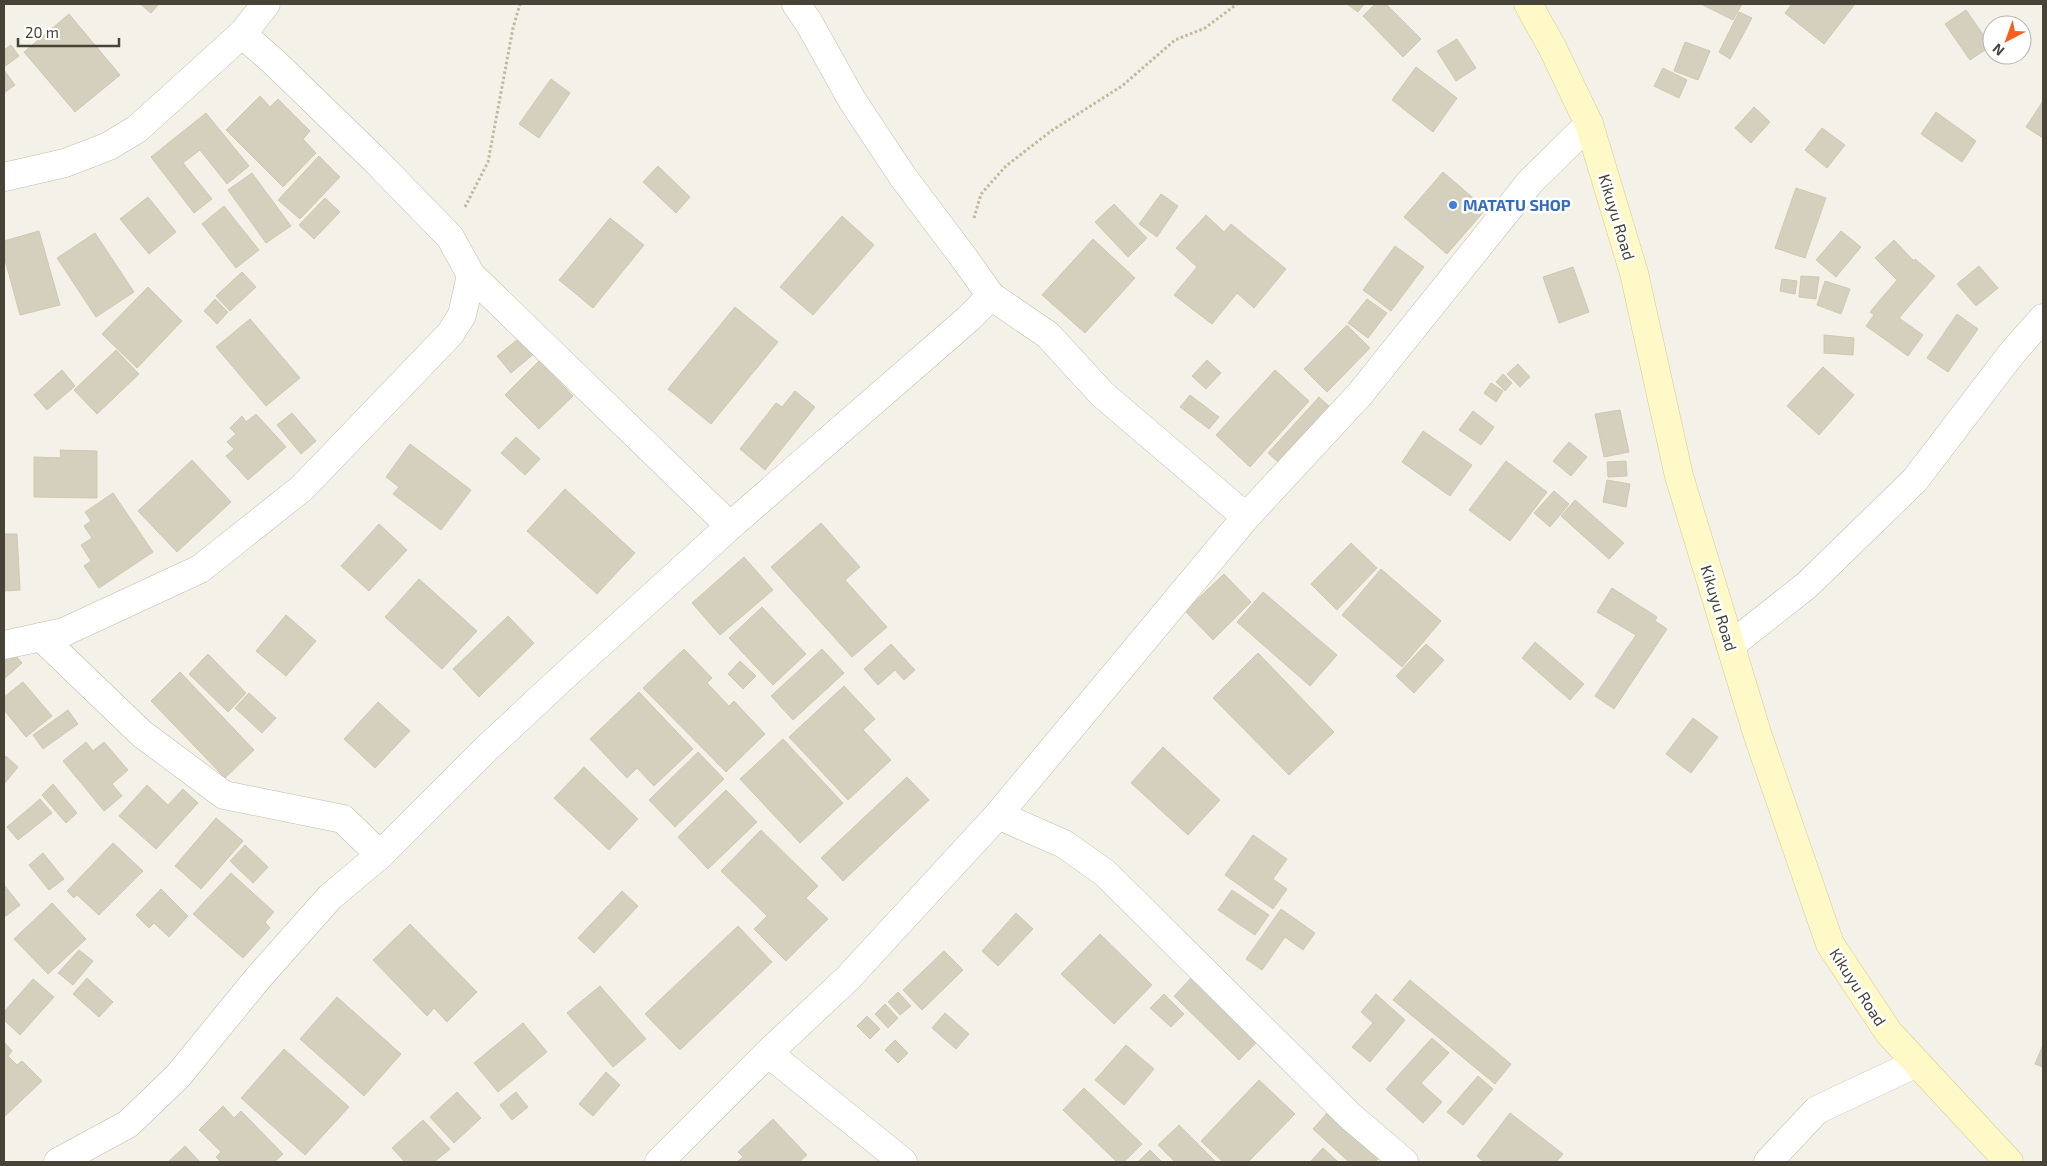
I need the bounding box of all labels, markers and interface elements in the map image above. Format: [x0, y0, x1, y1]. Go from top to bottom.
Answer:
scale bar [18, 15, 119, 47]
north arrow [1982, 15, 2032, 65]
text: 20 m [25, 23, 59, 41]
text: N [1989, 40, 2008, 60]
street label: Kikuyu Road [1595, 172, 1640, 262]
place label: MATATU SHOP [1463, 195, 1571, 214]
marker: MATATU SHOP [1447, 199, 1459, 211]
street label: Kikuyu Road [1697, 563, 1742, 653]
street label: Kikuyu Road [1826, 944, 1891, 1029]

